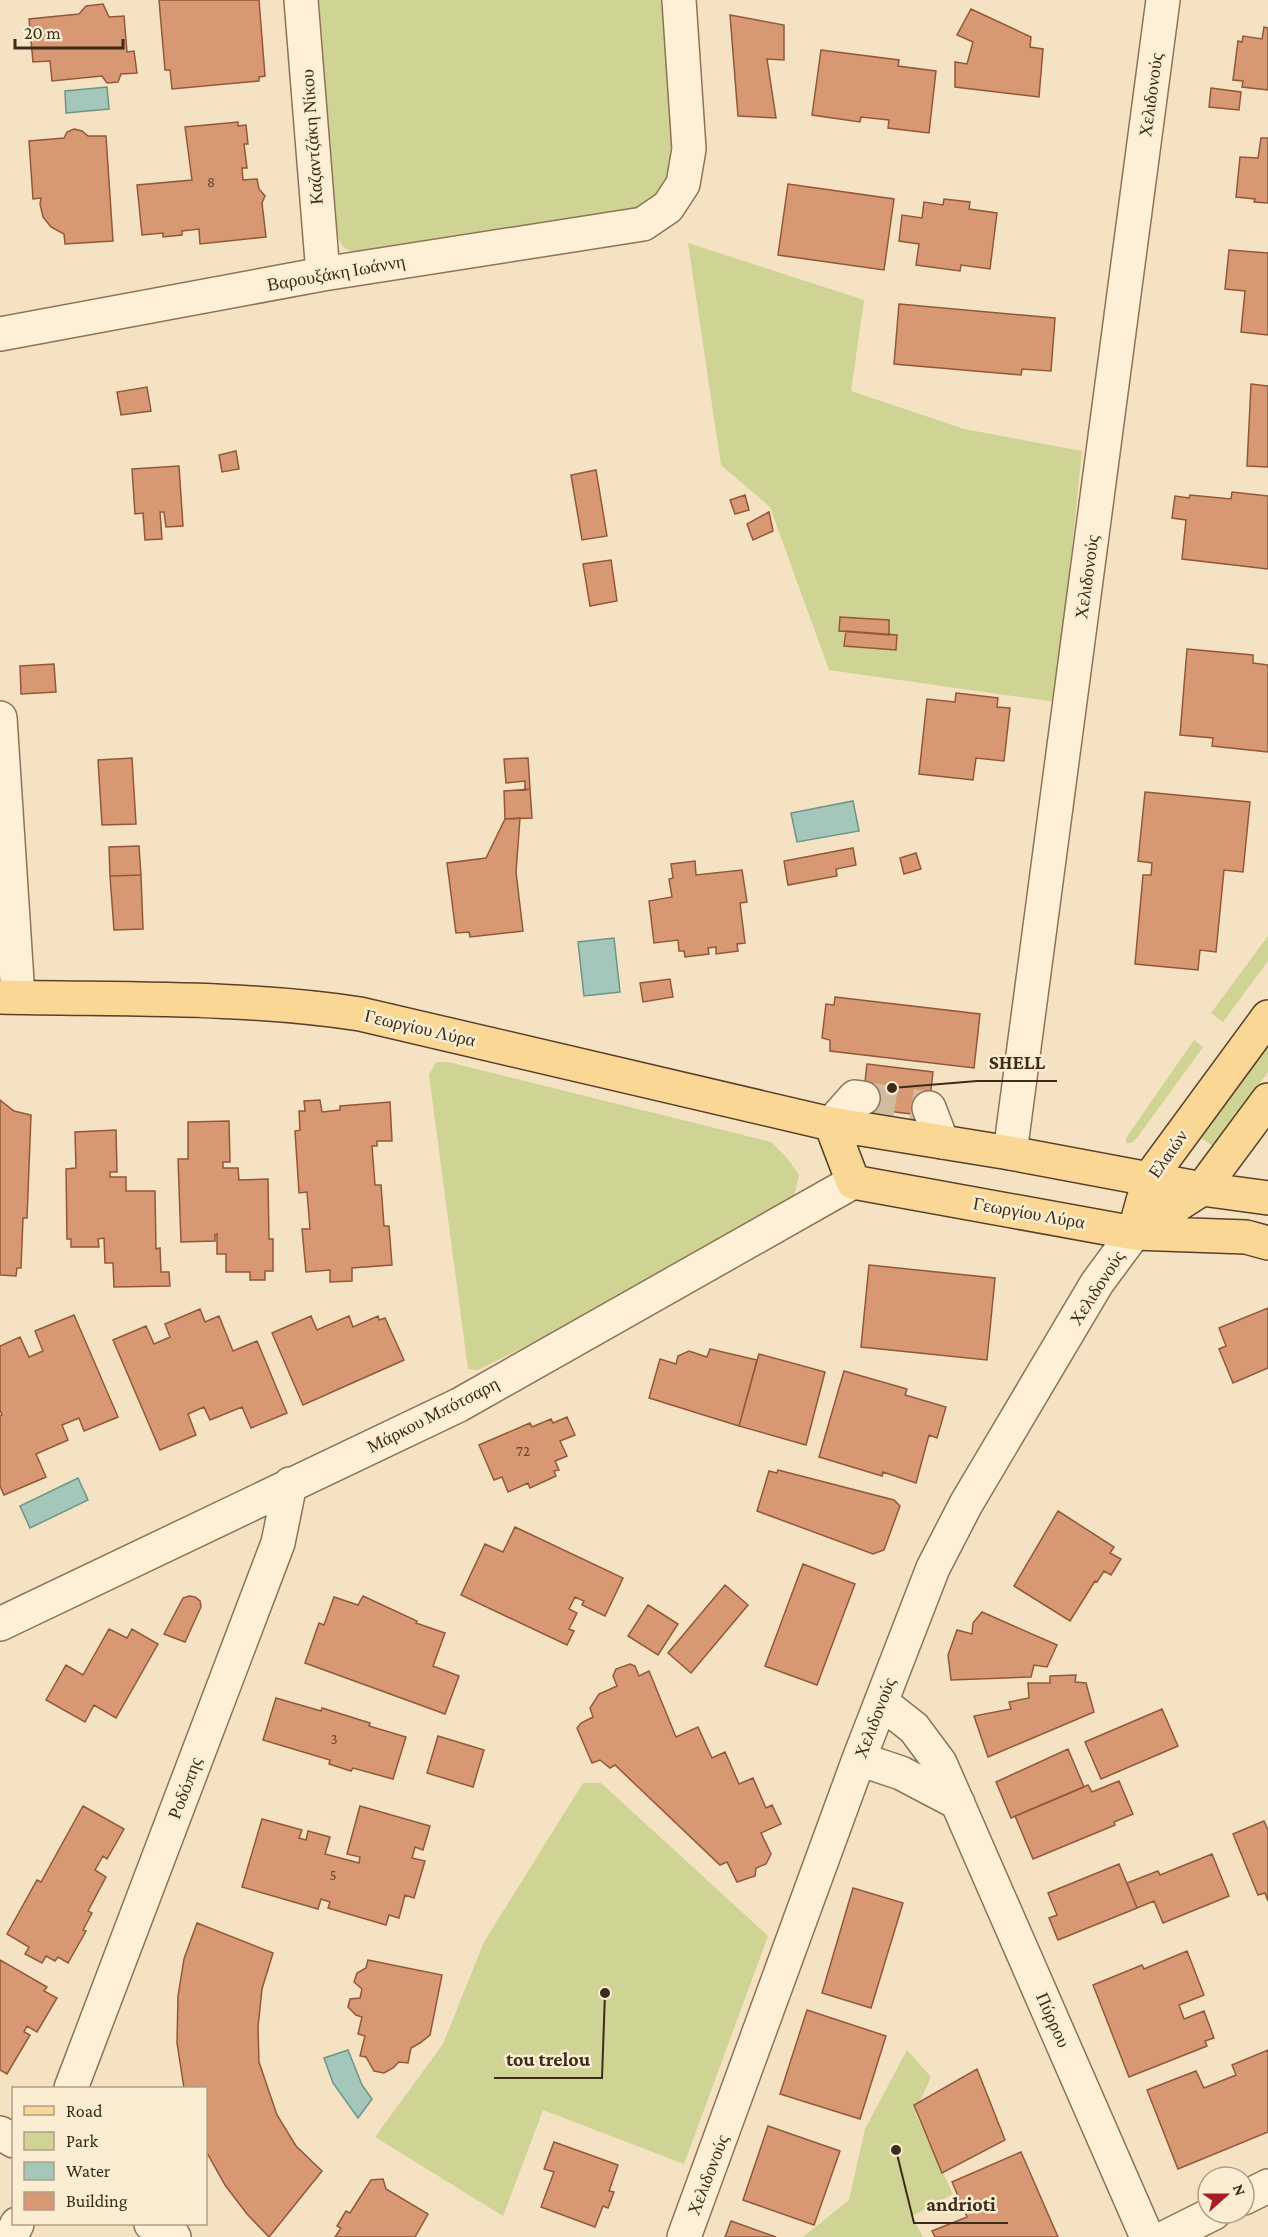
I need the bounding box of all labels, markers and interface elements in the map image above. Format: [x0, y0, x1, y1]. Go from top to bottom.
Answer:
scale bar [15, 12, 123, 50]
text: 20 m [24, 23, 61, 43]
street label: Χελιδονούς [1135, 52, 1167, 138]
street label: Καζαντζάκη Νίκου [297, 68, 327, 205]
house number: 8 [207, 174, 215, 190]
street label: Βαρουξάκη Ιωάννη [265, 251, 407, 295]
street label: Χελιδονούς [1071, 534, 1103, 620]
street label: Γεωργίου Λύρα [363, 1006, 478, 1051]
callout: SHELL [977, 1043, 1057, 1081]
text: SHELL [989, 1051, 1046, 1073]
street label: Ελαιών [1144, 1126, 1192, 1182]
street label: Γεωργίου Λύρα [971, 1193, 1087, 1233]
street label: Χελιδονούς [1066, 1247, 1128, 1329]
street label: Μάρκου Μπότσαρη [364, 1373, 502, 1457]
house number: 72 [516, 1443, 530, 1459]
street label: Χελιδονούς [851, 1675, 899, 1761]
house number: 3 [330, 1731, 338, 1747]
street label: Ροδόπης [164, 1754, 206, 1822]
house number: 5 [329, 1867, 337, 1883]
street label: Πύρρου [1032, 1990, 1074, 2051]
callout: tou trelou [494, 2040, 602, 2078]
text: tou trelou [506, 2048, 591, 2070]
legend [12, 2087, 207, 2225]
text: Road [66, 2101, 103, 2121]
text: Park [66, 2131, 98, 2151]
street label: Χελιδονούς [684, 2132, 732, 2218]
text: Water [66, 2161, 111, 2181]
north arrow [1196, 2165, 1256, 2225]
text: N [1230, 2182, 1249, 2198]
callout: andrioti [914, 2185, 1008, 2223]
text: Building [66, 2191, 128, 2211]
text: andrioti [926, 2193, 996, 2215]

